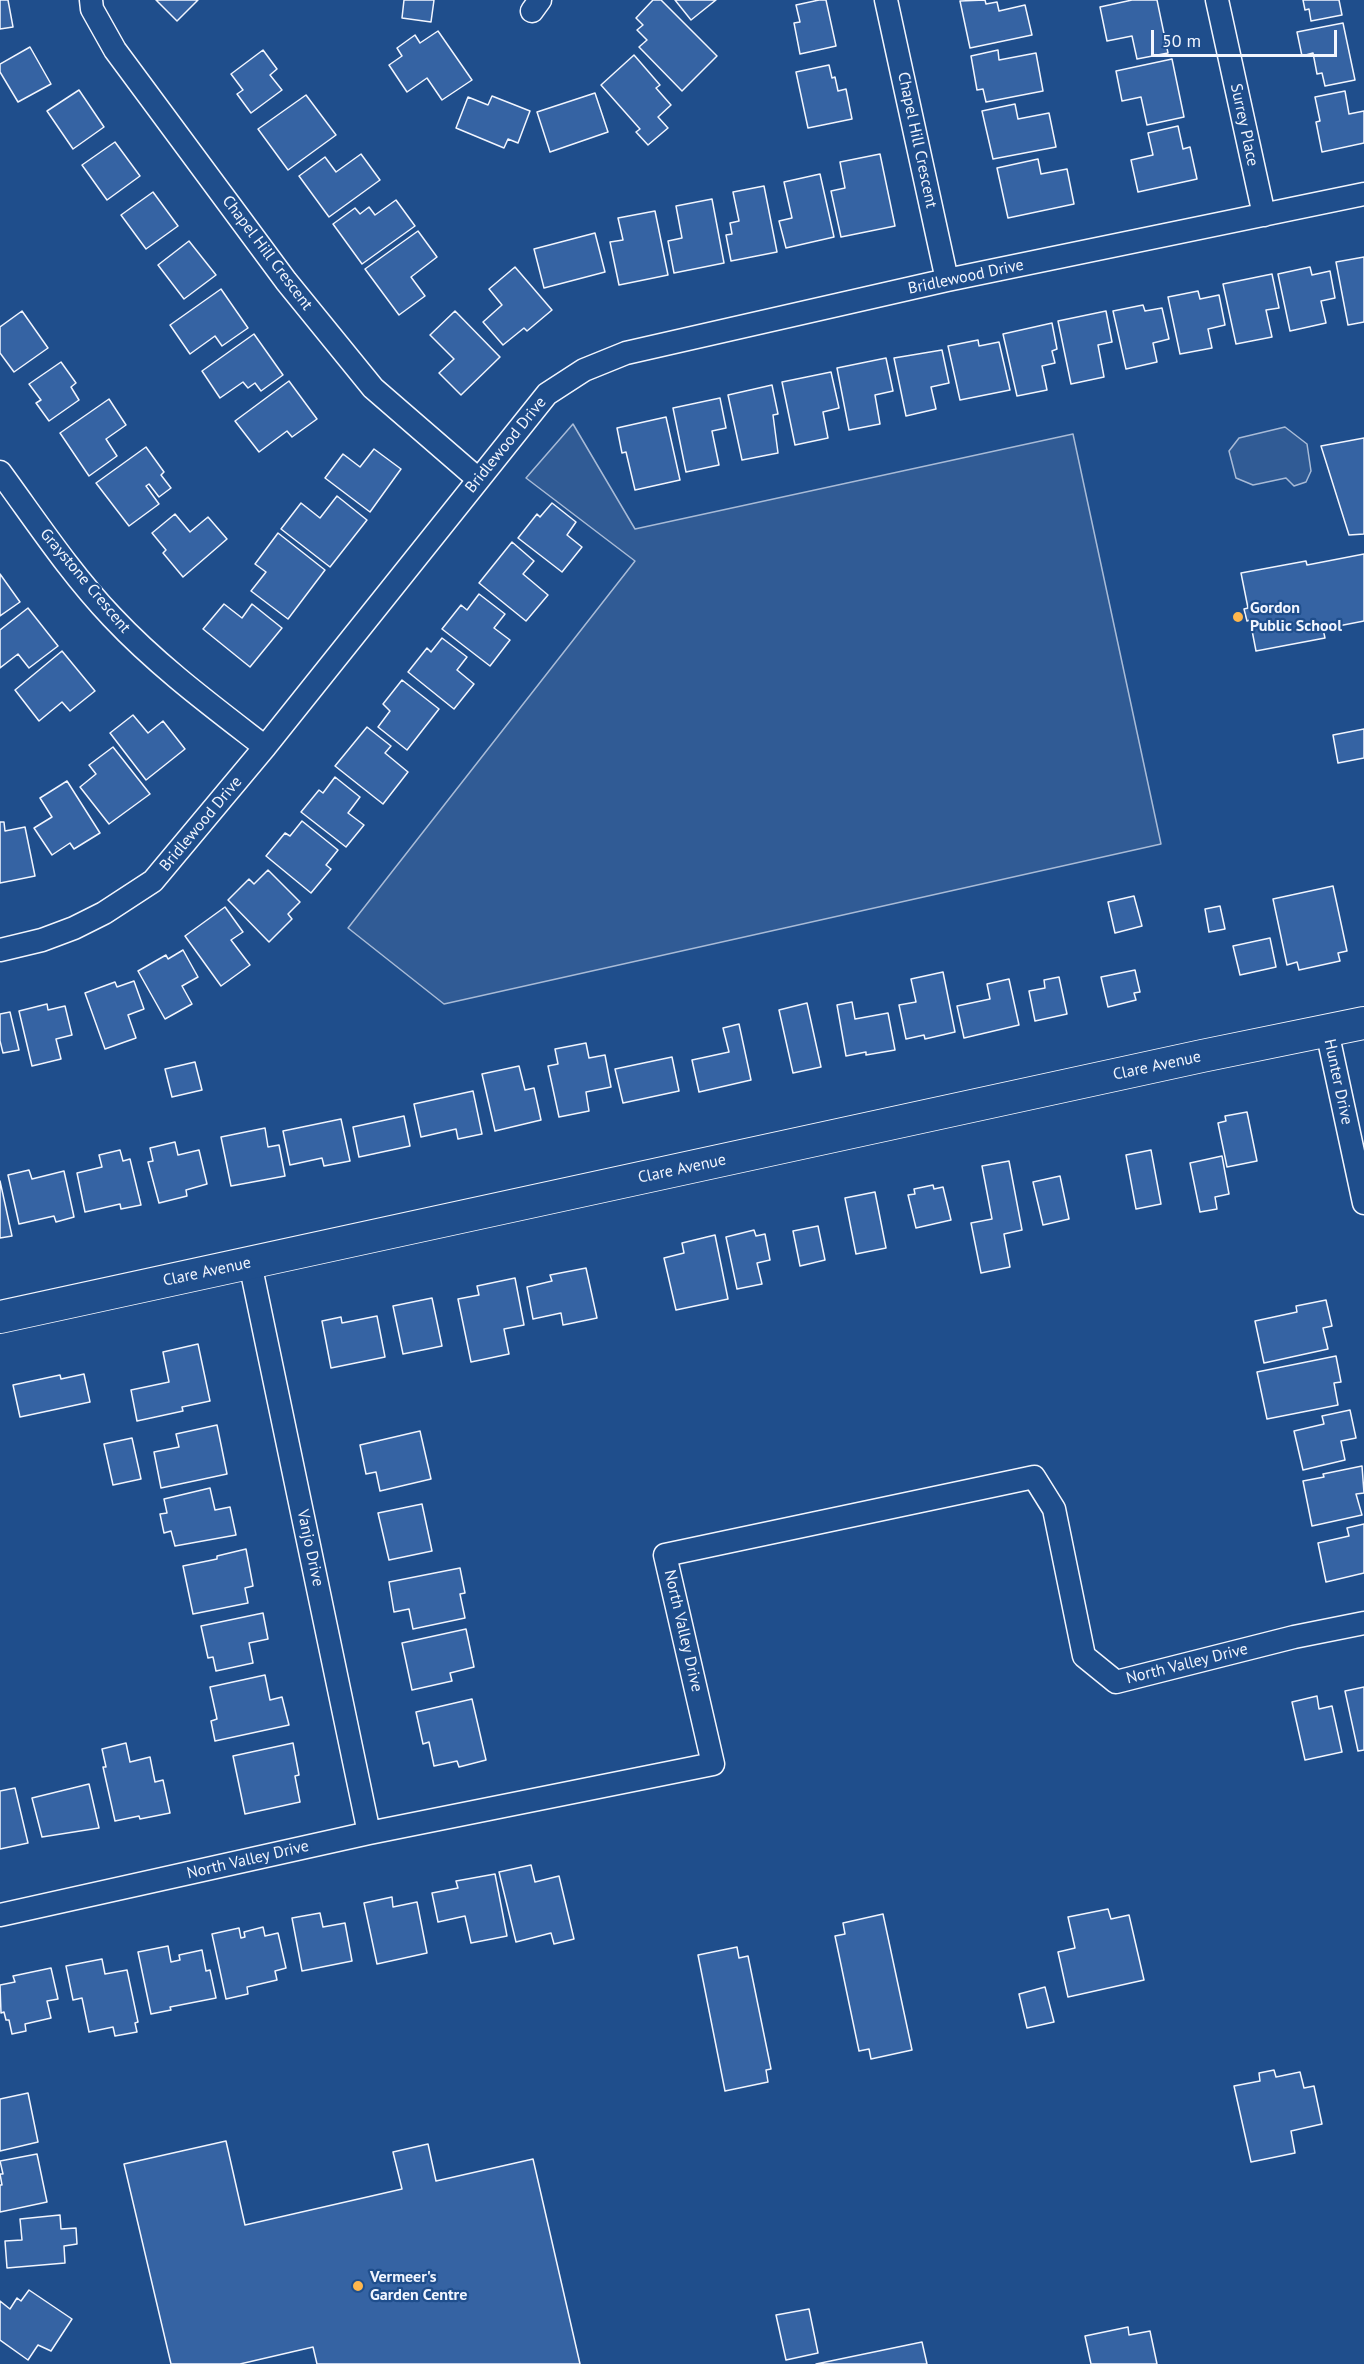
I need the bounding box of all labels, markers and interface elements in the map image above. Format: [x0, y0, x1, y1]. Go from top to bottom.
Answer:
scale bar [1154, 18, 1340, 56]
text: 50 m [1162, 29, 1201, 52]
street label: Chapel Hill Crescent [893, 70, 941, 210]
street label: Surrey Place [1226, 82, 1262, 168]
street label: Chapel Hill Crescent [218, 192, 316, 314]
street label: Bridlewood Drive [906, 255, 1026, 299]
street label: Bridlewood Drive [461, 393, 551, 497]
street label: Graystone Crescent [36, 525, 134, 637]
place label: Gordon Public School [1250, 598, 1342, 636]
marker: Gordon Public School [1231, 610, 1245, 624]
street label: Bridlewood Drive [156, 773, 246, 875]
street label: Hunter Drive [1320, 1037, 1356, 1127]
street label: Clare Avenue [1111, 1047, 1203, 1085]
street label: Clare Avenue [636, 1150, 728, 1188]
street label: Clare Avenue [161, 1253, 253, 1291]
street label: Vanjo Drive [293, 1508, 327, 1588]
street label: North Valley Drive [660, 1568, 706, 1694]
street label: North Valley Drive [1124, 1640, 1250, 1688]
street label: North Valley Drive [185, 1837, 311, 1883]
place label: Vermeer's Garden Centre [370, 2267, 467, 2305]
marker: Vermeer's Garden Centre [351, 2279, 365, 2293]

